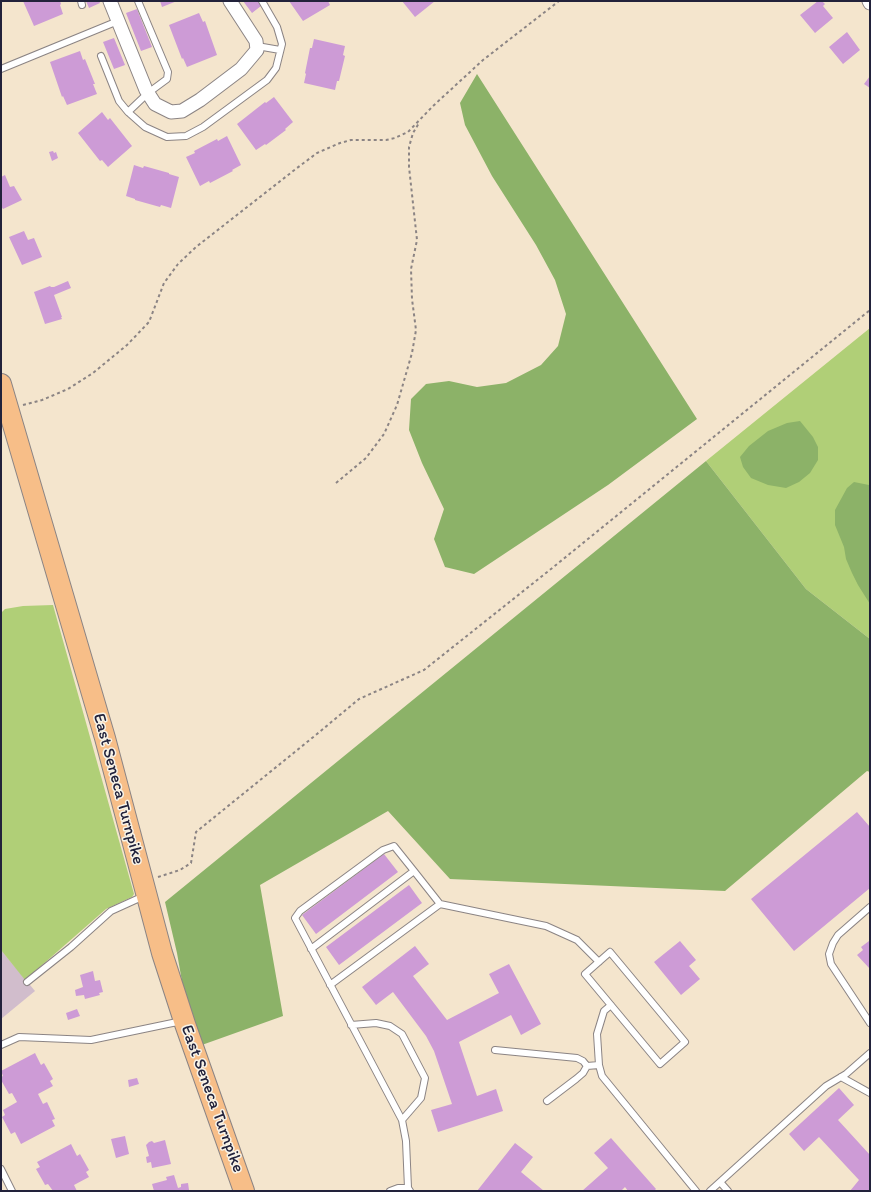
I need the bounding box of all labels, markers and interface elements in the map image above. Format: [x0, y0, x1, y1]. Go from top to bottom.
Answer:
street label: East Seneca Turnpike [88, 711, 148, 867]
street label: East Seneca Turnpike [176, 1022, 248, 1176]

